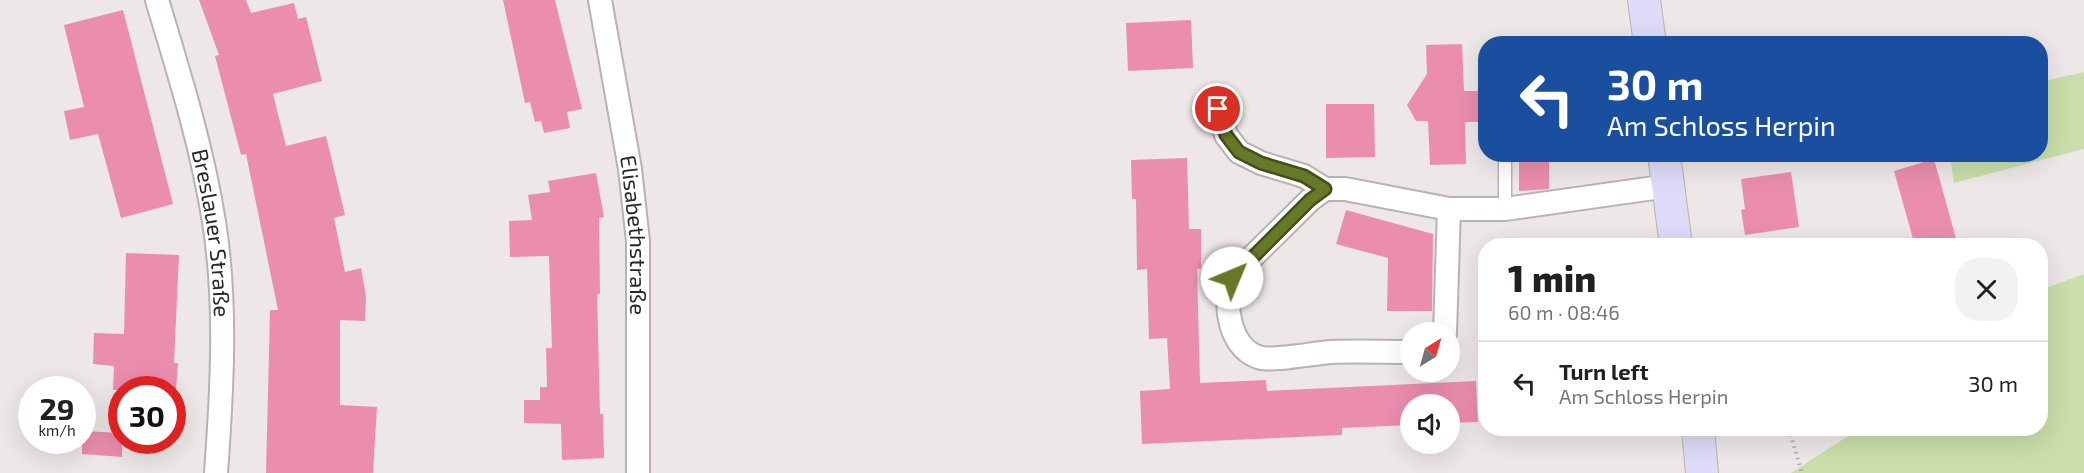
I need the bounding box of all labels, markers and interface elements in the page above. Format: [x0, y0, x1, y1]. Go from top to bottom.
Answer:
text: 30 m [1607, 58, 1703, 108]
icon: left [1508, 60, 1586, 138]
pin [1192, 83, 1243, 134]
icon: arrive [1201, 92, 1234, 125]
text: Am Schloss Herpin [1607, 109, 1836, 141]
street label: Breslauer Straße [188, 146, 236, 317]
street label: Elisabethstraße [616, 153, 652, 315]
position arrow [1200, 246, 1264, 310]
text: 1 min [1508, 256, 1596, 299]
button: close [1955, 258, 2018, 321]
text: 60 m · 08:46 [1508, 300, 1620, 324]
north arrow [1400, 322, 1460, 382]
map controls [1400, 322, 1460, 454]
text: Turn left [1559, 358, 1648, 384]
icon: left [1508, 367, 1541, 400]
text: 30 m [1968, 370, 2018, 396]
speed limit sign: 30 [108, 376, 186, 454]
text: Am Schloss Herpin [1559, 384, 1728, 408]
text: 29 [39, 390, 75, 426]
button: sound [1400, 394, 1460, 454]
text: km/h [38, 421, 76, 439]

